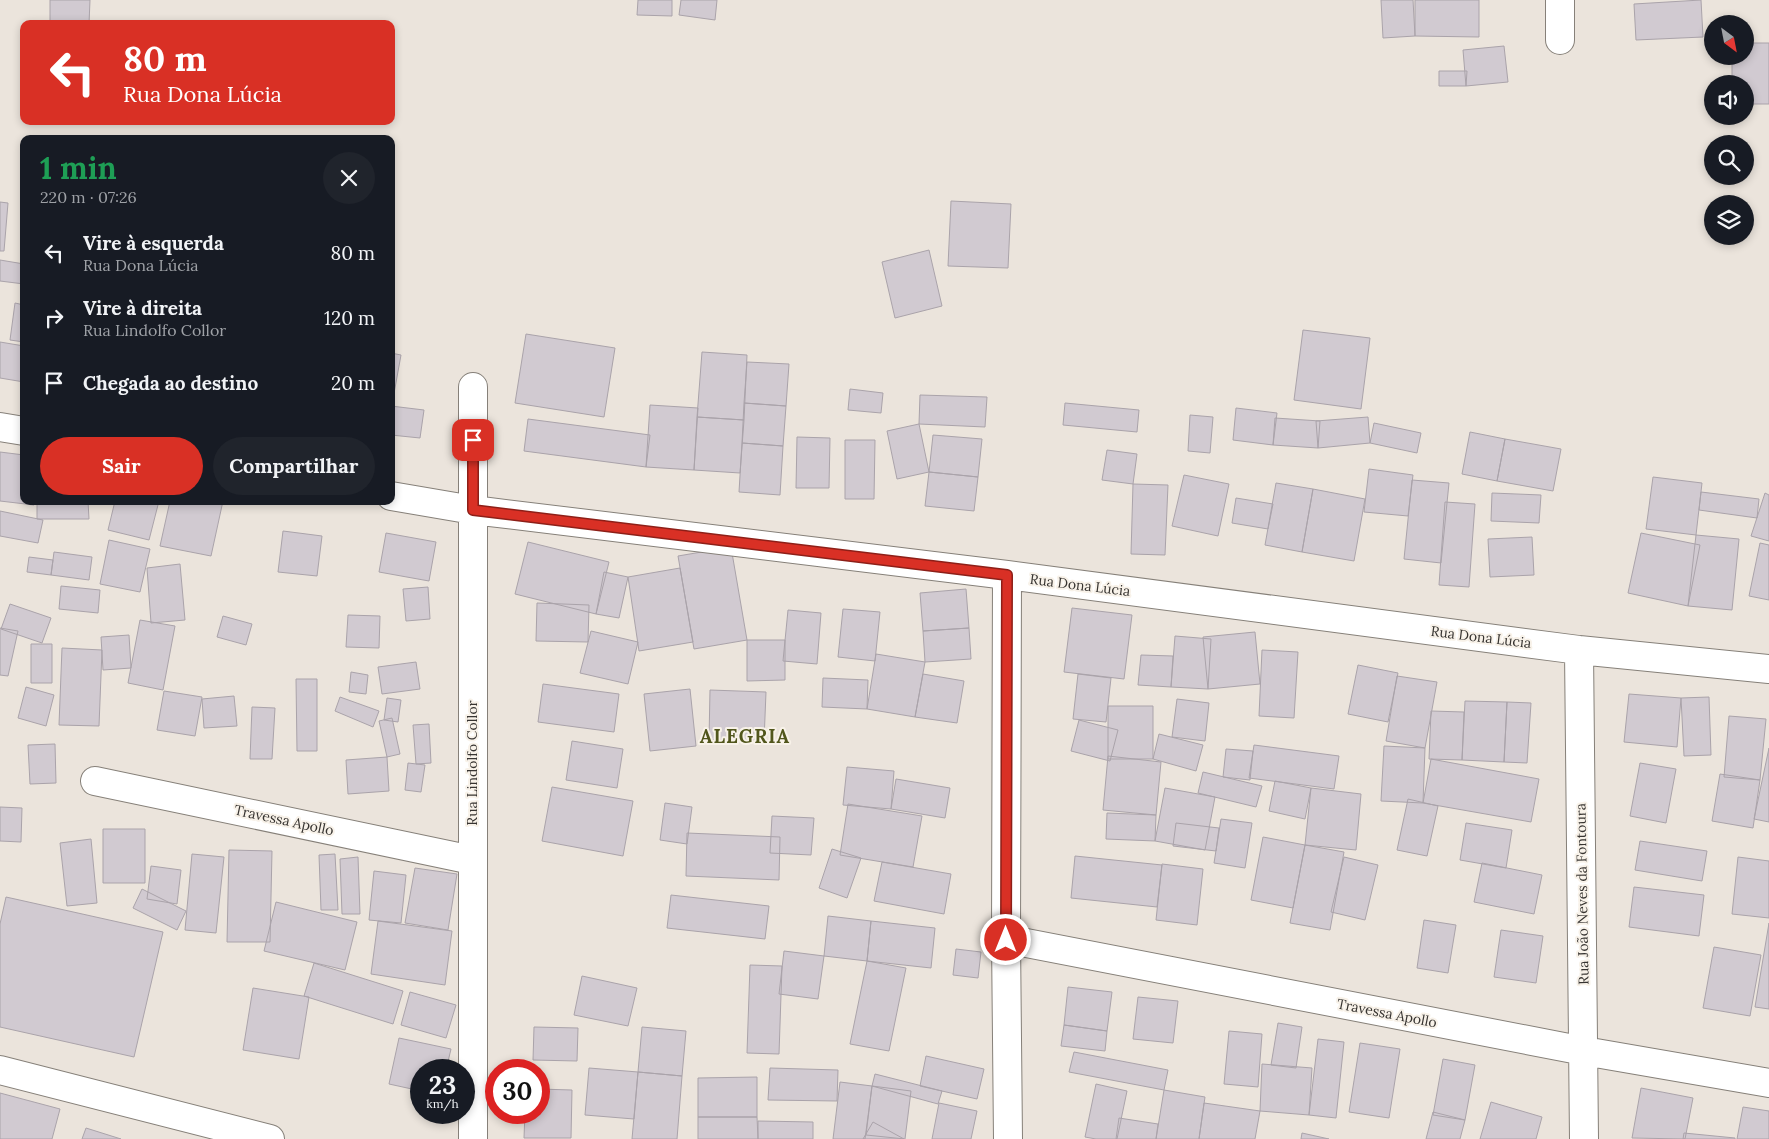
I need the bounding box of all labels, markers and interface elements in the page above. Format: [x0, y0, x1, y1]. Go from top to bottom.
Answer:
north arrow [1704, 15, 1754, 65]
map controls [1704, 15, 1754, 245]
text: 80 m [123, 36, 207, 81]
icon: left [40, 40, 105, 105]
button: sound [1704, 75, 1754, 125]
text: Rua Dona Lúcia [123, 80, 282, 108]
button: search [1704, 135, 1754, 185]
text: 1 min [40, 149, 117, 187]
button: close [323, 152, 375, 204]
text: 220 m · 07:26 [40, 187, 137, 207]
button: layers [1704, 195, 1754, 245]
text: Vire à esquerda [83, 231, 224, 255]
icon: left [40, 239, 68, 267]
text: 80 m [331, 241, 375, 265]
text: Rua Dona Lúcia [83, 255, 199, 275]
text: Vire à direita [83, 296, 202, 320]
icon: right [40, 304, 68, 332]
text: 120 m [324, 306, 375, 330]
text: Rua Lindolfo Collor [83, 320, 226, 340]
icon: arrive [40, 369, 68, 397]
text: Chegada ao destino [83, 371, 258, 395]
text: 20 m [331, 371, 375, 395]
pin [452, 419, 494, 461]
icon: arrive [459, 426, 487, 454]
button: Sair [40, 437, 203, 495]
button: Compartilhar [213, 437, 375, 495]
street label: Rua Dona Lúcia [1029, 570, 1131, 600]
street label: Rua Dona Lúcia [1430, 622, 1532, 652]
street label: Rua Lindolfo Collor [463, 700, 481, 826]
district label: ALEGRIA [700, 724, 790, 748]
street label: Travessa Apollo [233, 801, 335, 839]
street label: Rua João Neves da Fontoura [1571, 803, 1593, 985]
position arrow [979, 913, 1031, 965]
street label: Travessa Apollo [1336, 994, 1438, 1032]
speed limit sign: 30 [485, 1059, 550, 1124]
text: 23 [429, 1069, 456, 1101]
text: km/h [426, 1096, 459, 1111]

